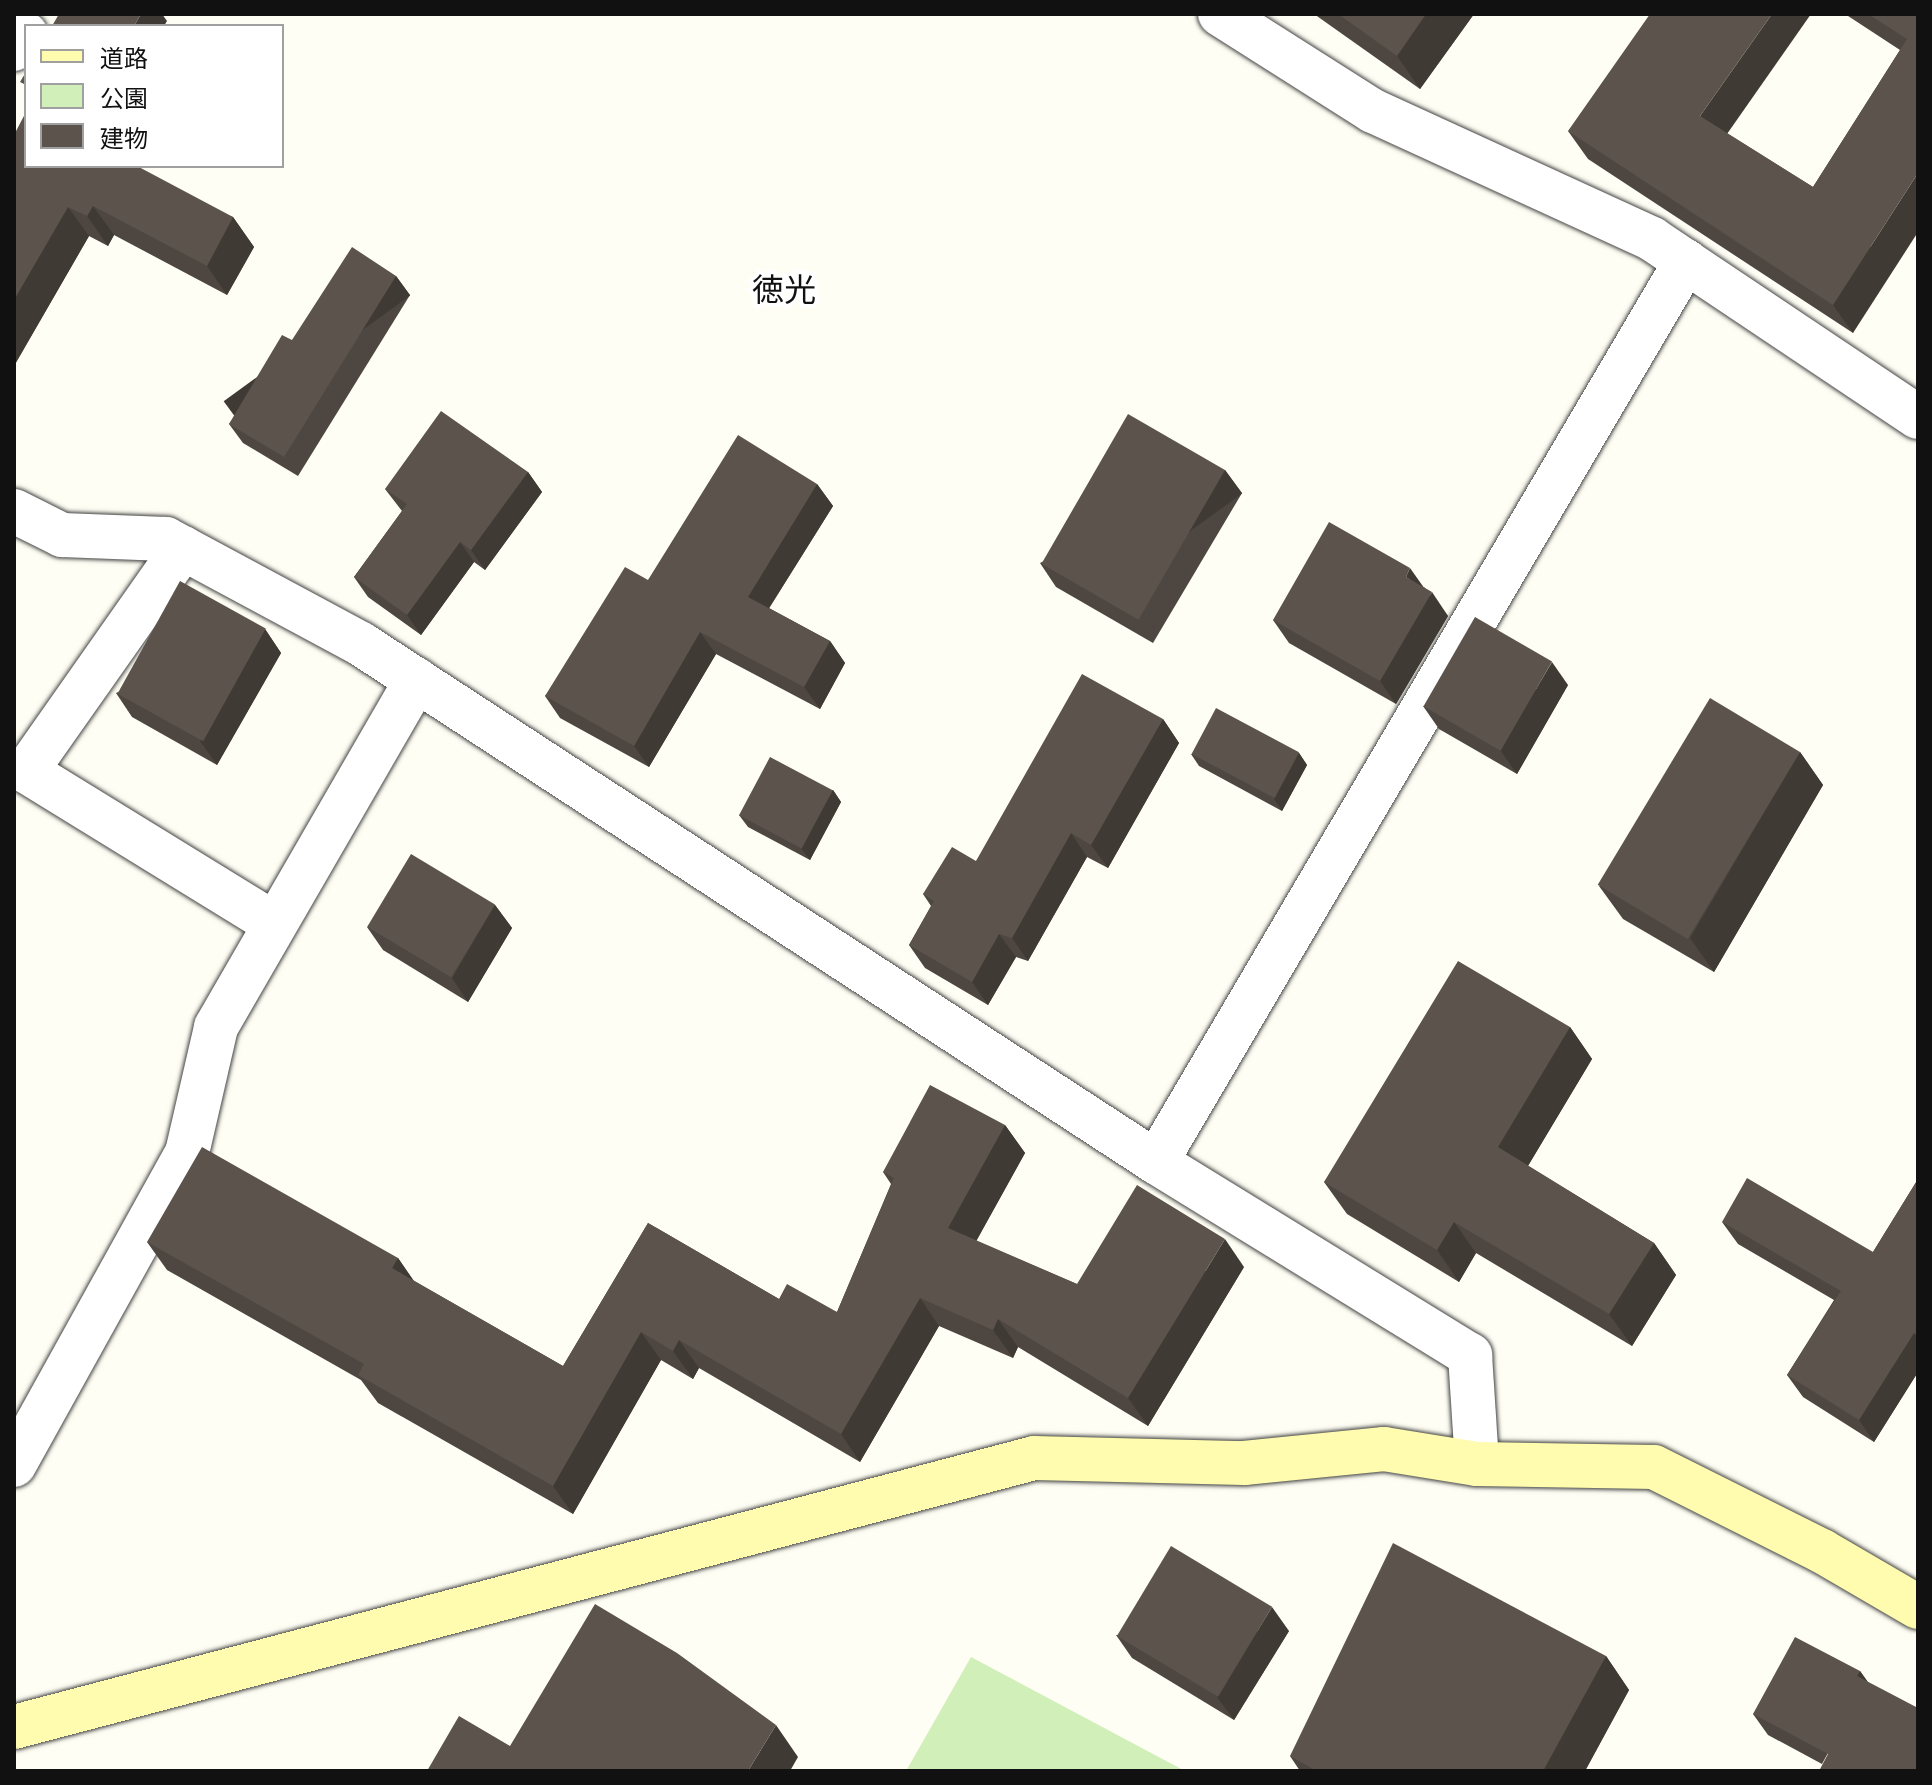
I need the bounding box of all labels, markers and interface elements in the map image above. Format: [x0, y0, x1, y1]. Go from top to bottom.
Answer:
legend [24, 24, 284, 168]
text: 道路 [100, 44, 148, 73]
text: 公園 [100, 84, 148, 113]
text: 建物 [100, 124, 148, 153]
district label: 徳光 [752, 271, 816, 309]

